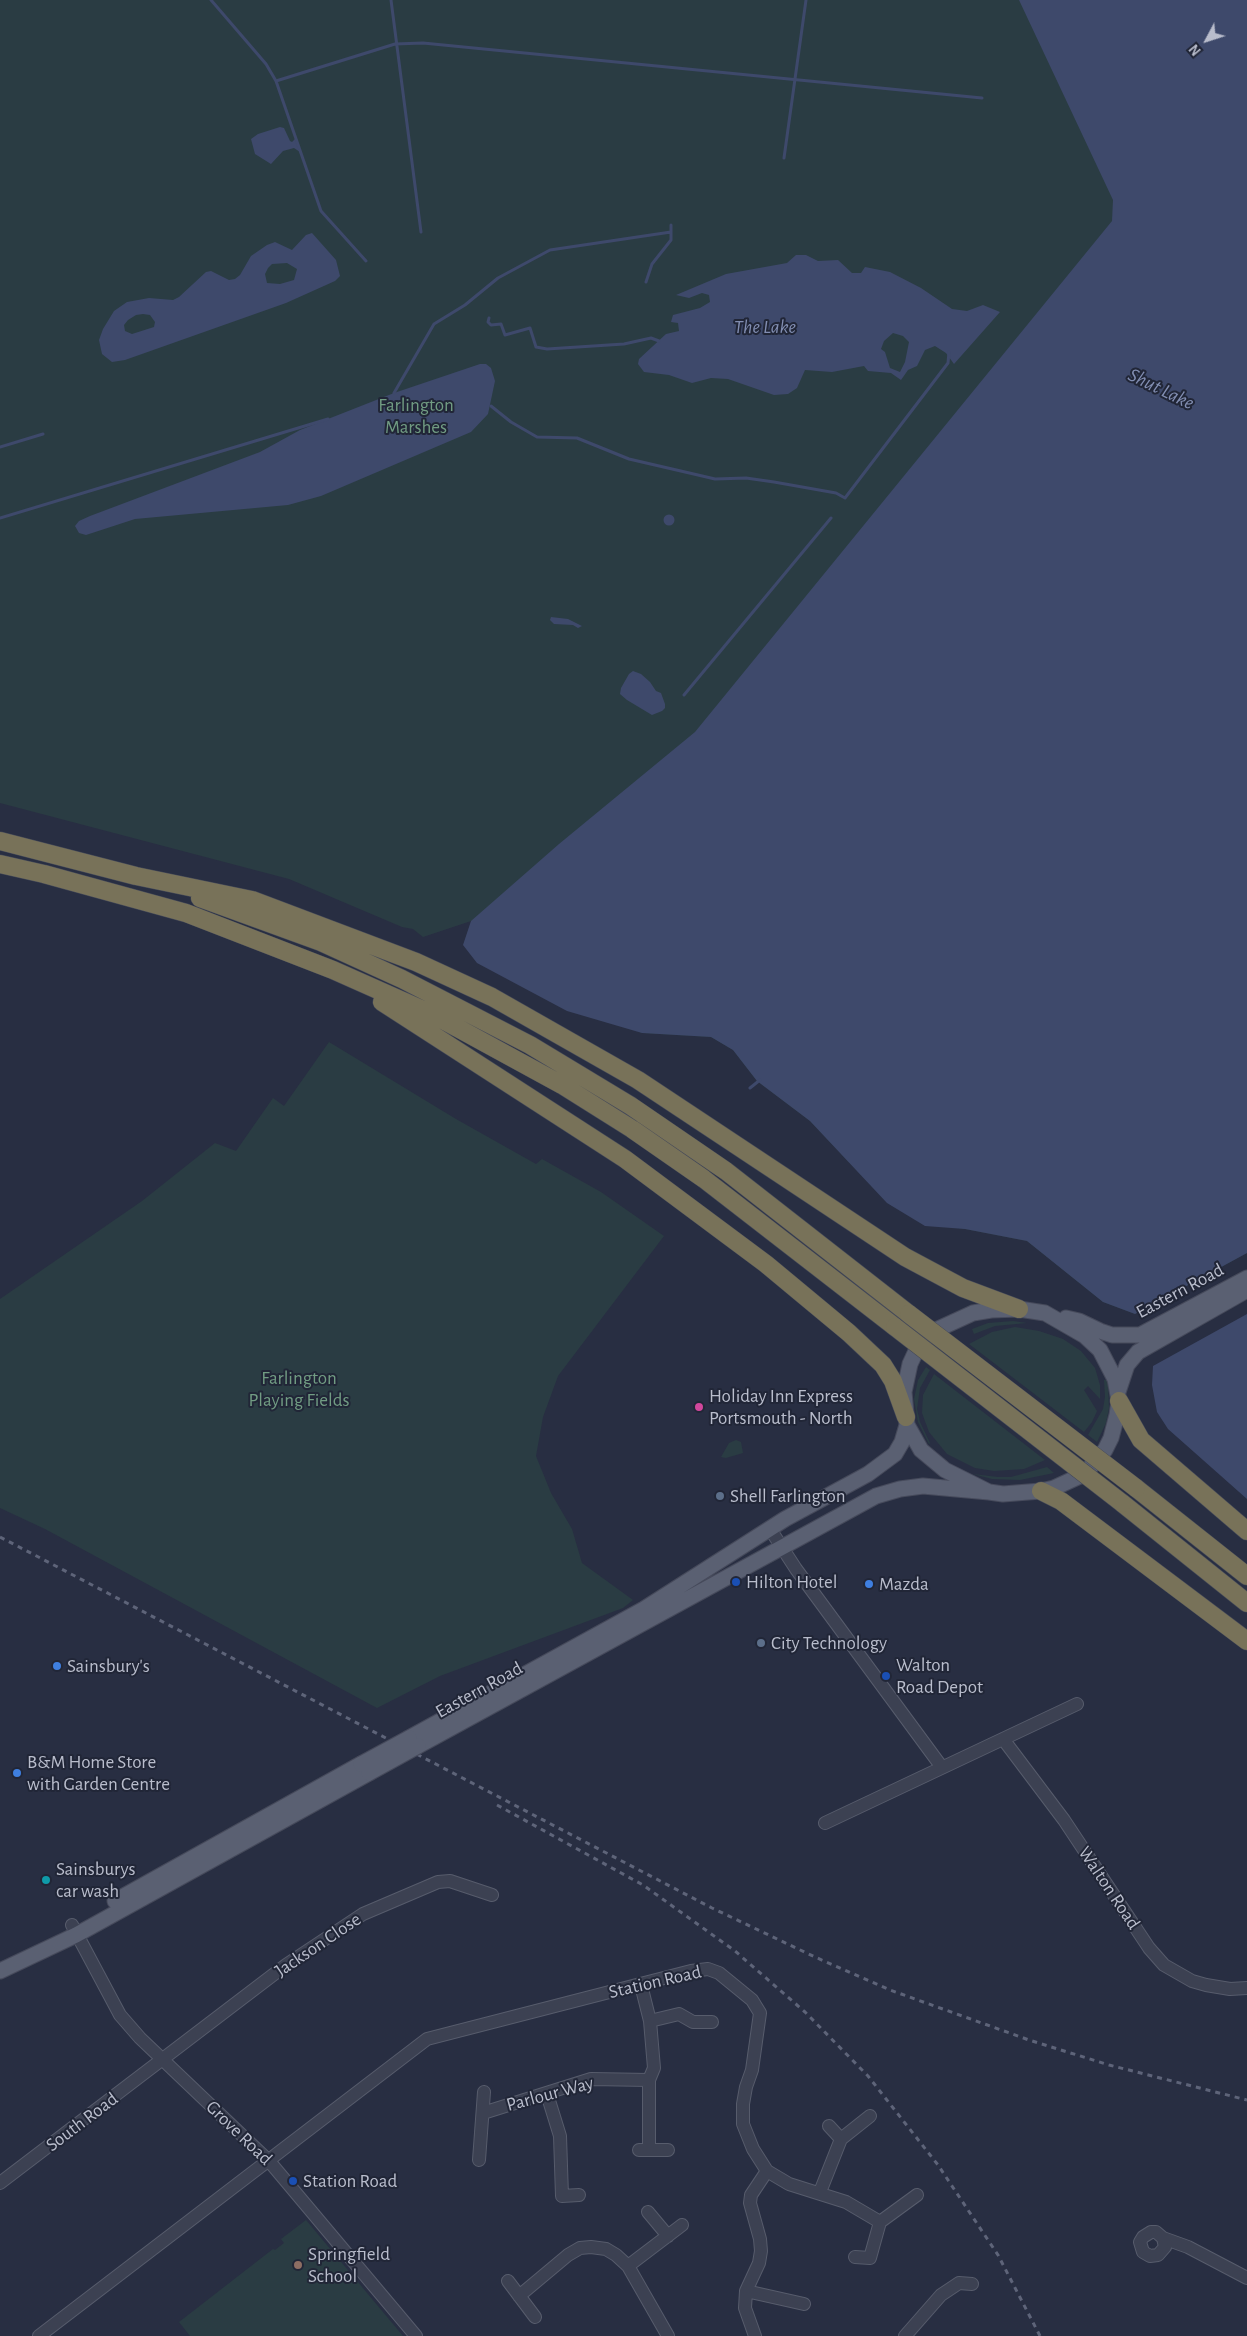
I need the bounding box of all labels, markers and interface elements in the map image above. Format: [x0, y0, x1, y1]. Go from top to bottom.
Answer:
north arrow [1182, 15, 1232, 65]
text: N [1187, 41, 1204, 58]
water label: The Lake [734, 315, 796, 339]
water label: Shut Lake [1124, 363, 1198, 415]
park label: Farlington Marshes [378, 394, 454, 438]
street label: Eastern Road [1132, 1258, 1228, 1324]
park label: Farlington Playing Fields [248, 1367, 350, 1411]
place label: Holiday Inn Express Portsmouth - North [709, 1385, 853, 1429]
marker: Holiday Inn Express Portsmouth - North [693, 1401, 705, 1413]
place label: Shell Farlington [730, 1485, 845, 1507]
marker: Shell Farlington [714, 1490, 726, 1502]
place label: Hilton Hotel [746, 1571, 837, 1593]
place label: Mazda [879, 1573, 929, 1595]
marker: Hilton Hotel [730, 1576, 742, 1588]
marker: Mazda [863, 1578, 875, 1590]
place label: City Technology [771, 1632, 887, 1654]
marker: City Technology [755, 1637, 767, 1649]
place label: Walton Road Depot [896, 1654, 983, 1698]
place label: Sainsbury's [67, 1655, 150, 1677]
street label: Eastern Road [431, 1657, 527, 1723]
marker: Sainsbury's [51, 1660, 63, 1672]
marker: Walton Road Depot [880, 1670, 892, 1682]
place label: B&M Home Store with Garden Centre [27, 1751, 170, 1795]
marker: B&M Home Store with Garden Centre [11, 1767, 23, 1779]
street label: Walton Road [1073, 1842, 1145, 1934]
place label: Sainsburys car wash [56, 1858, 136, 1902]
marker: Sainsburys car wash [40, 1874, 52, 1886]
street label: Jackson Close [271, 1908, 365, 1982]
street label: Station Road [606, 1960, 704, 2004]
street label: Parlour Way [504, 2071, 596, 2117]
street label: South Road [41, 2087, 123, 2157]
street label: Grove Road [201, 2096, 277, 2170]
place label: Station Road [303, 2170, 397, 2192]
marker: Station Road [287, 2175, 299, 2187]
place label: Springfield School [308, 2243, 390, 2287]
marker: Springfield School [292, 2259, 304, 2271]

